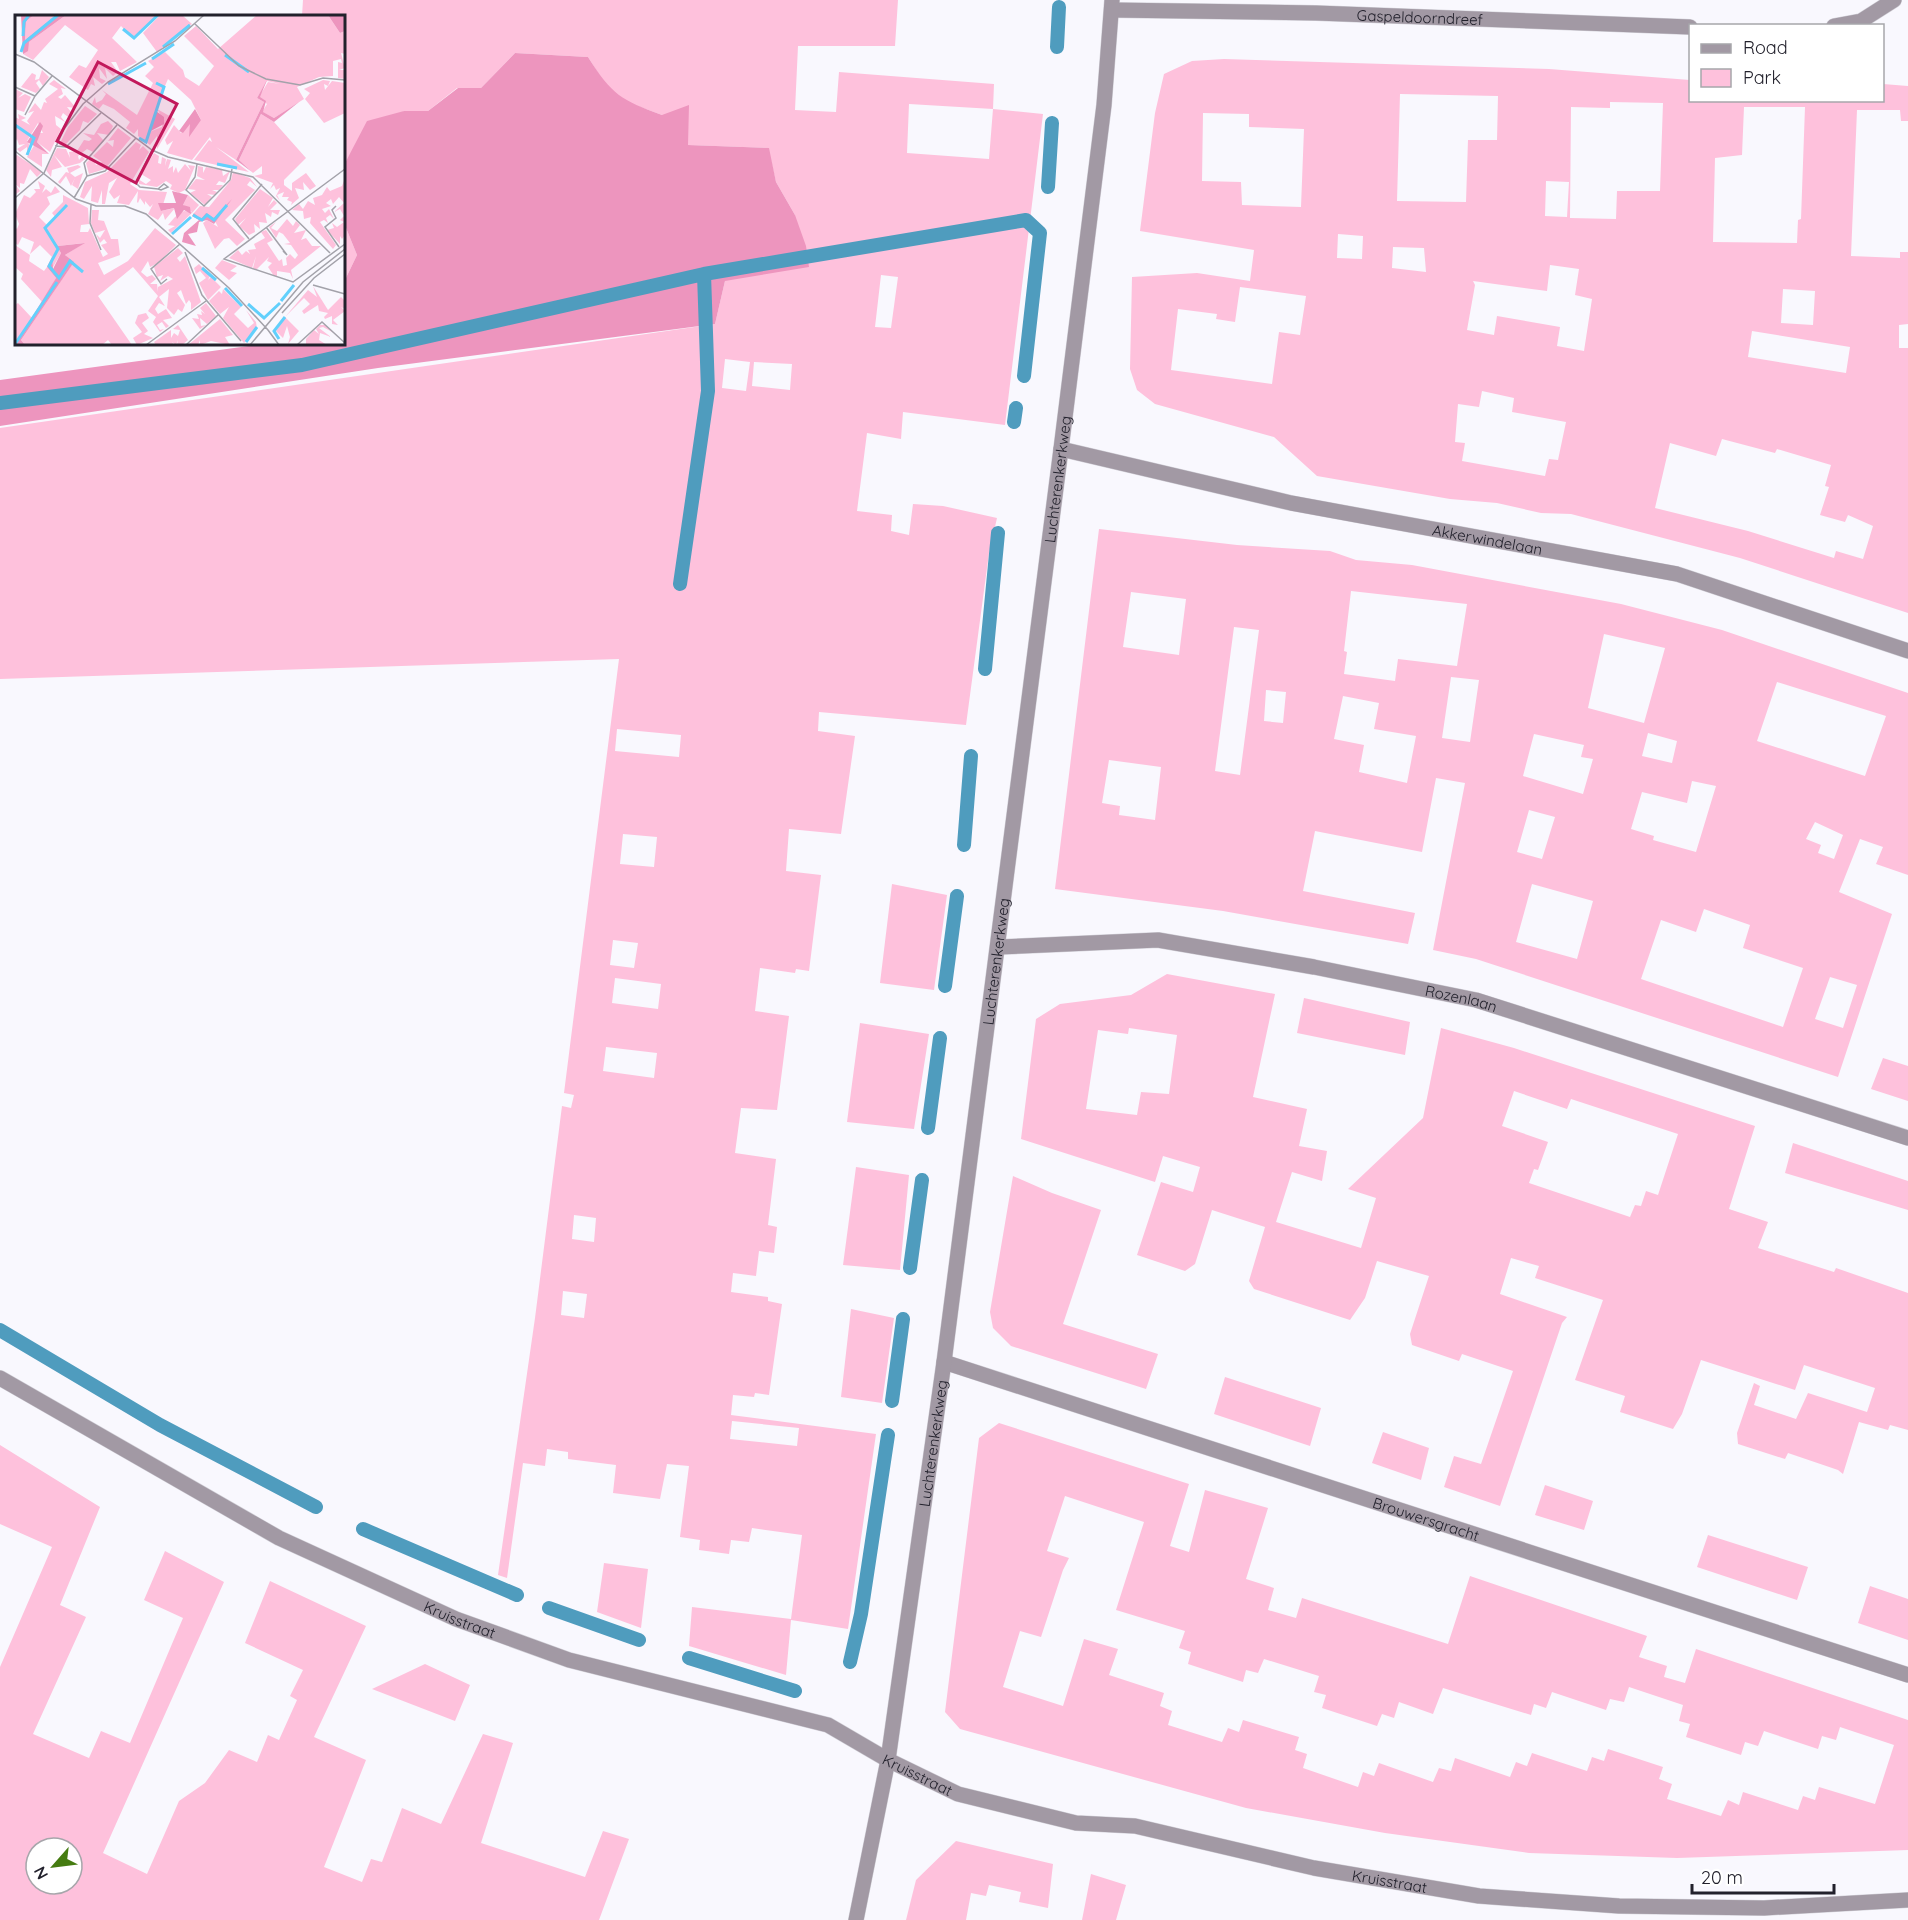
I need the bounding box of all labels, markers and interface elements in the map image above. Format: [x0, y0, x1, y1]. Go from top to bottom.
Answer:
street label: Gaspeldoorndreef [1356, 5, 1484, 29]
inset map [15, 15, 345, 345]
legend [1689, 24, 1884, 102]
text: Road [1743, 36, 1788, 59]
text: Park [1743, 66, 1781, 89]
street label: Luchterenkerkweg [1040, 415, 1075, 544]
street label: Akkerwindelaan [1431, 520, 1544, 559]
street label: Luchterenkerkweg [978, 897, 1013, 1026]
street label: Rozenlaan [1424, 980, 1500, 1016]
street label: Luchterenkerkweg [914, 1379, 951, 1508]
street label: Brouwersgracht [1371, 1492, 1482, 1545]
street label: Kruisstraat [421, 1596, 498, 1642]
street label: Kruisstraat [879, 1749, 956, 1800]
north arrow [24, 1836, 84, 1896]
scale bar [1692, 1857, 1834, 1895]
text: N [29, 1863, 52, 1883]
street label: Kruisstraat [1351, 1865, 1429, 1897]
text: 20 m [1701, 1866, 1743, 1889]

